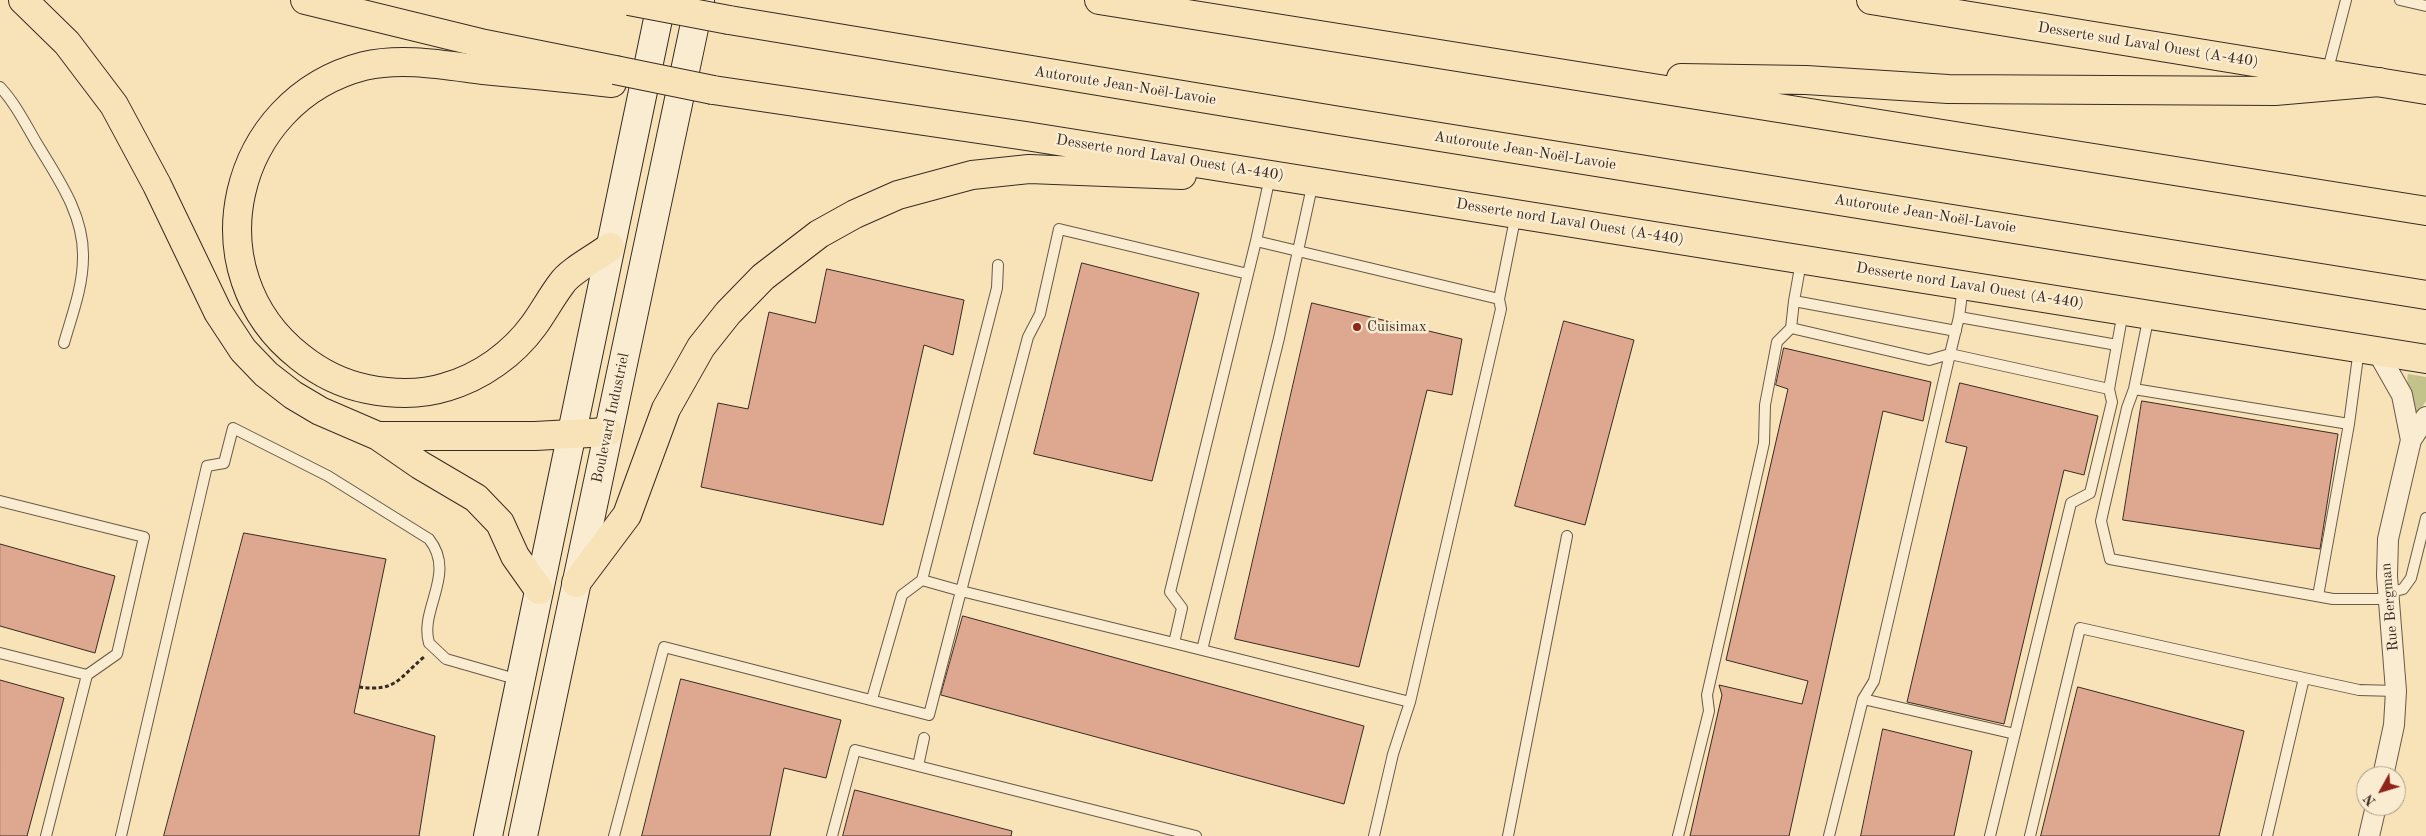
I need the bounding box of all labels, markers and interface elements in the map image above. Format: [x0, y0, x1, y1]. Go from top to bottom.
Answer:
street label: Desserte sud Laval Ouest (A-440) [2036, 19, 2260, 71]
street label: Autoroute Jean-Noël-Lavoie [1033, 63, 1217, 109]
street label: Autoroute Jean-Noël-Lavoie [1433, 128, 1617, 174]
street label: Desserte nord Laval Ouest (A-440) [1055, 131, 1285, 185]
street label: Autoroute Jean-Noël-Lavoie [1833, 191, 2017, 237]
street label: Desserte nord Laval Ouest (A-440) [1455, 195, 1685, 249]
street label: Desserte nord Laval Ouest (A-440) [1855, 259, 2085, 313]
place label: Cuisimax [1367, 318, 1427, 336]
marker: Cuisimax [1351, 321, 1363, 333]
street label: Boulevard Industriel [588, 351, 634, 485]
street label: Rue Bergman [2377, 562, 2403, 652]
north arrow [2356, 766, 2406, 816]
text: N [2361, 791, 2379, 808]

